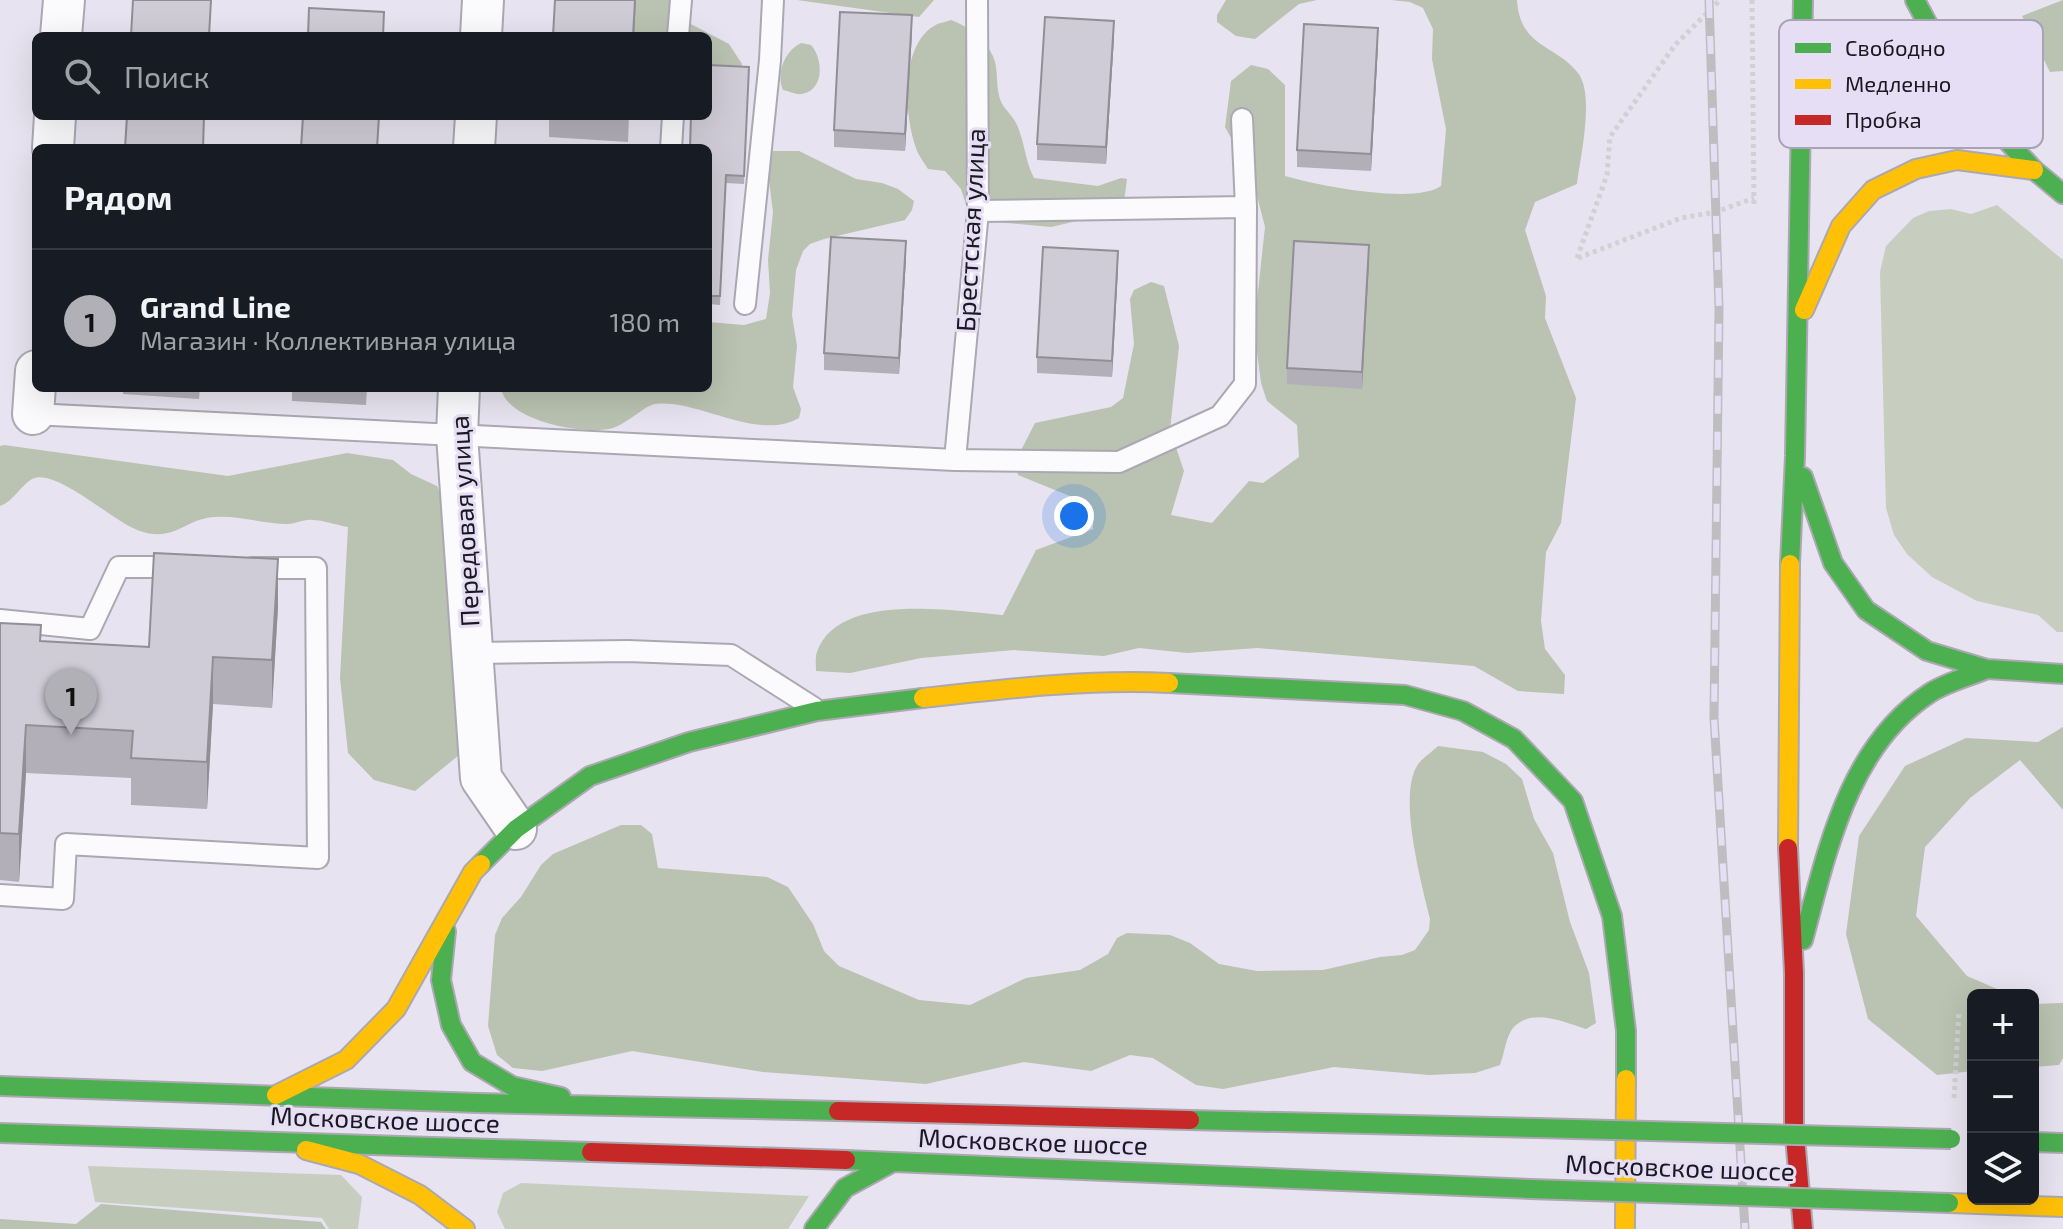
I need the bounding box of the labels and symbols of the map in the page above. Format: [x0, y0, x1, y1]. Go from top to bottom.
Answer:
legend [1779, 20, 2043, 148]
text: Свободно [1845, 34, 1945, 60]
text: Медленно [1845, 70, 1951, 96]
text: Пробка [1845, 106, 1922, 132]
street label: Брестская улица [949, 127, 991, 333]
street label: Передовая улица [442, 415, 486, 628]
your location [1054, 496, 1094, 536]
pin: 1 [45, 669, 97, 735]
street label: Московское шоссе [270, 1099, 500, 1138]
street label: Московское шоссе [918, 1121, 1148, 1160]
street label: Московское шоссе [1565, 1147, 1795, 1186]

